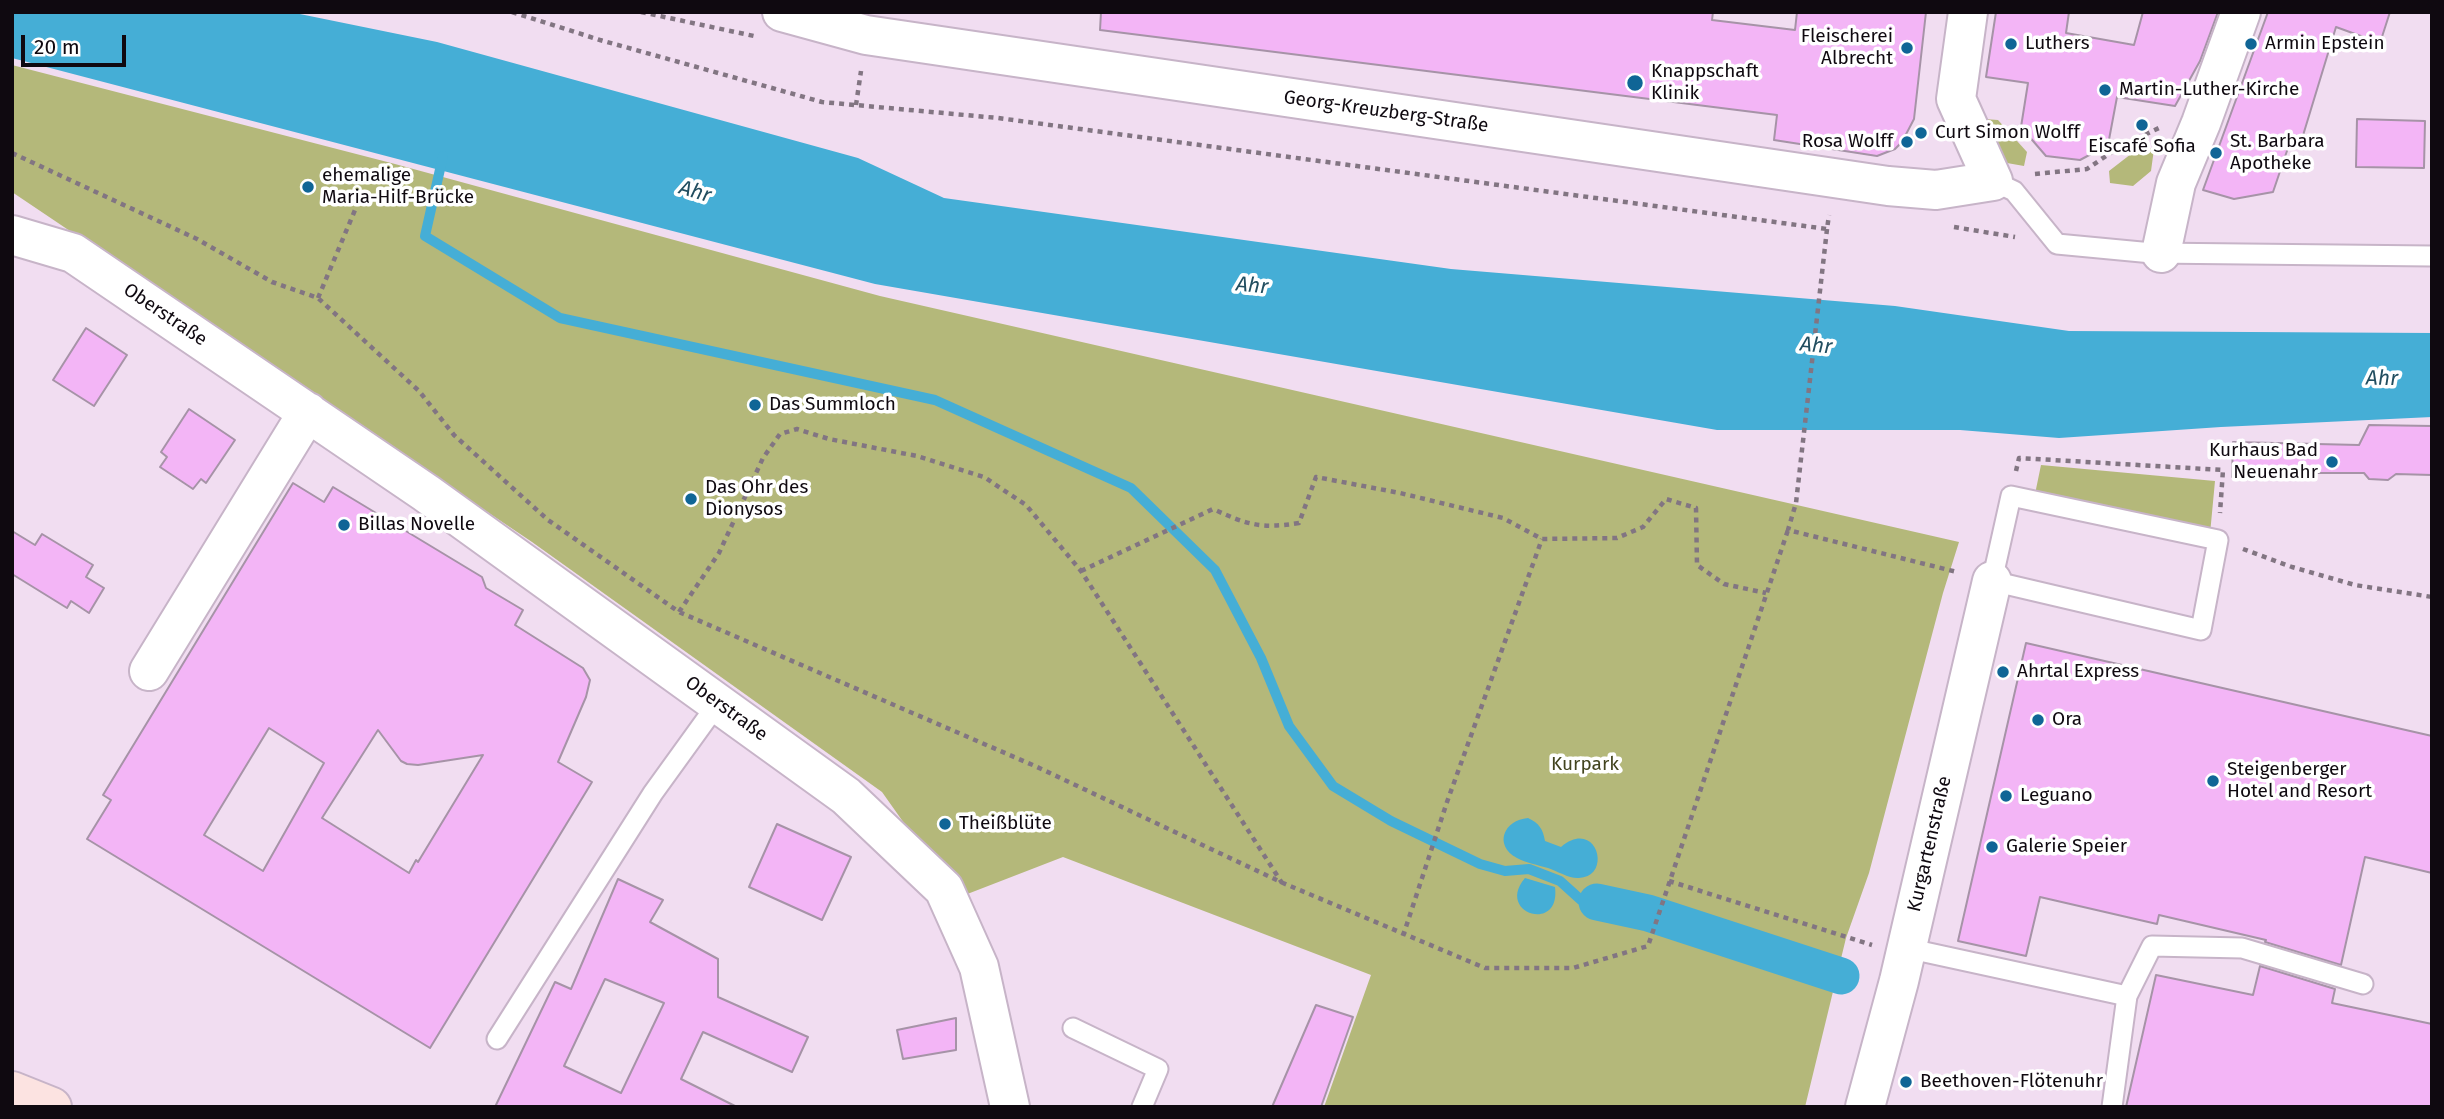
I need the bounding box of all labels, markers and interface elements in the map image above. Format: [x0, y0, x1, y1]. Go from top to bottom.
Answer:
scale bar [24, 21, 130, 65]
place label: Fleischerei Albrecht [1801, 26, 1893, 70]
place label: Luthers [2025, 33, 2090, 55]
place label: Armin Epstein [2265, 33, 2385, 55]
text: 20 m [34, 34, 80, 60]
marker: Luthers [2003, 36, 2019, 52]
marker: Armin Epstein [2243, 36, 2259, 52]
marker: Fleischerei Albrecht [1899, 40, 1915, 56]
place label: Knappschaft Klinik [1651, 61, 1759, 105]
marker: Knappschaft Klinik [1625, 73, 1645, 93]
place label: Martin-Luther-Kirche [2119, 79, 2299, 101]
marker: Martin-Luther-Kirche [2097, 82, 2113, 98]
street label: Georg-Kreuzberg-Straße [1282, 86, 1490, 138]
marker: Eiscafé Sofia [2134, 117, 2150, 133]
place label: Curt Simon Wolff [1935, 122, 2080, 144]
marker: Curt Simon Wolff [1913, 125, 1929, 141]
place label: Rosa Wolff [1802, 131, 1893, 153]
place label: St. Barbara Apotheke [2230, 131, 2325, 175]
marker: Rosa Wolff [1899, 134, 1915, 150]
place label: Eiscafé Sofia [2088, 136, 2196, 158]
marker: St. Barbara Apotheke [2208, 145, 2224, 161]
place label: ehemalige Maria-Hilf-Brücke [322, 165, 474, 209]
water label: Ahr [676, 175, 714, 209]
marker: ehemalige Maria-Hilf-Brücke [300, 179, 316, 195]
water label: Ahr [1235, 272, 1269, 300]
street label: Oberstraße [119, 279, 211, 351]
water label: Ahr [1799, 332, 1833, 360]
water label: Ahr [2366, 366, 2398, 392]
place label: Das Summloch [769, 394, 896, 416]
marker: Das Summloch [747, 397, 763, 413]
place label: Kurhaus Bad Neuenahr [2209, 440, 2318, 484]
marker: Kurhaus Bad Neuenahr [2324, 454, 2340, 470]
place label: Das Ohr des Dionysos [705, 477, 808, 521]
marker: Das Ohr des Dionysos [683, 491, 699, 507]
place label: Billas Novelle [358, 514, 475, 536]
marker: Billas Novelle [336, 517, 352, 533]
place label: Ahrtal Express [2017, 661, 2139, 683]
marker: Ahrtal Express [1995, 664, 2011, 680]
street label: Oberstraße [680, 672, 772, 746]
place label: Ora [2052, 709, 2082, 731]
marker: Ora [2030, 712, 2046, 728]
park label: Kurpark [1551, 754, 1619, 776]
place label: Steigenberger Hotel and Resort [2227, 759, 2372, 803]
marker: Steigenberger Hotel and Resort [2205, 773, 2221, 789]
street label: Kurgartenstraße [1903, 774, 1957, 914]
place label: Leguano [2020, 785, 2093, 807]
marker: Leguano [1998, 788, 2014, 804]
place label: Theißblüte [959, 813, 1052, 835]
marker: Theißblüte [937, 816, 953, 832]
place label: Galerie Speier [2006, 836, 2127, 858]
marker: Galerie Speier [1984, 839, 2000, 855]
place label: Beethoven-Flötenuhr [1920, 1071, 2103, 1093]
marker: Beethoven-Flötenuhr [1898, 1074, 1914, 1090]

